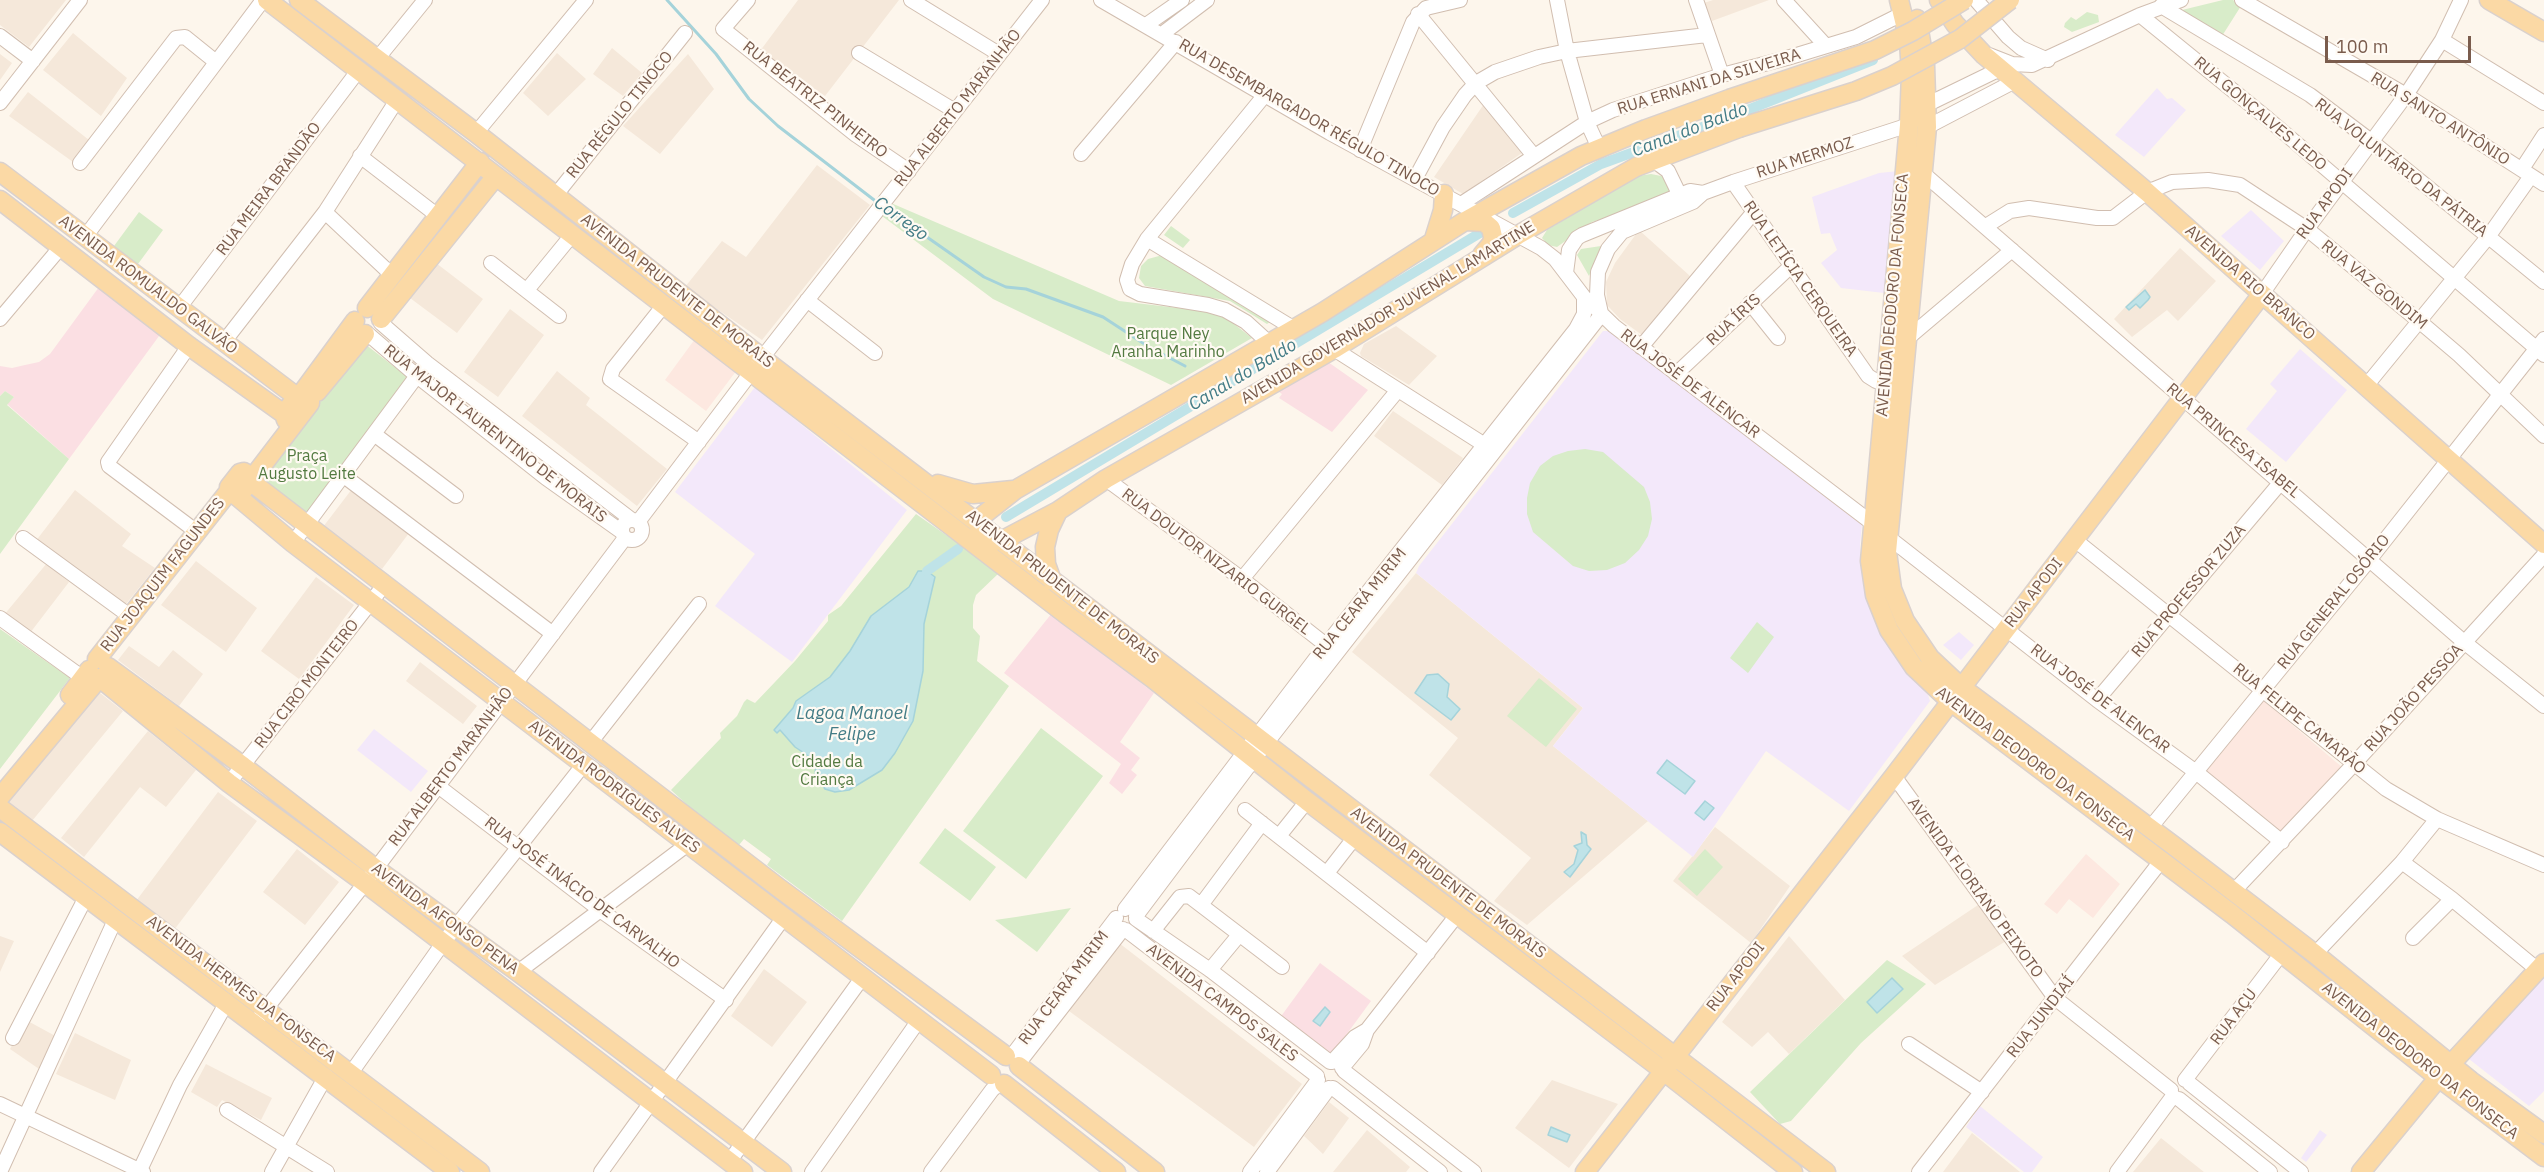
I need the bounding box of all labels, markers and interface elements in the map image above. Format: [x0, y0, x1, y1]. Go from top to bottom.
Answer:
scale bar [2328, 24, 2474, 62]
street label: RUA ALBERTO MARANHÃO [891, 26, 1025, 190]
street label: RUA DESEMBARGADOR RÉGULO TINOCO [1175, 35, 1443, 201]
text: 100 m [2336, 35, 2388, 58]
street label: RUA BEATRIZ PINHEIRO [739, 38, 891, 162]
street label: RUA ERNANI DA SILVEIRA [1615, 45, 1803, 119]
street label: RUA RÉGULO TINOCO [563, 48, 677, 182]
street label: RUA GONÇALVES LEDO [2190, 53, 2330, 175]
street label: RUA SANTO ANTÔNIO [2367, 68, 2513, 170]
street label: RUA VOLUNTÁRIO DA PÁTRIA [2311, 94, 2491, 242]
water label: Canal do Baldo [1629, 98, 1751, 162]
street label: RUA MEIRA BRANDÃO [213, 119, 325, 259]
street label: RUA MERMOZ [1754, 133, 1856, 183]
street label: RUA APODI [2293, 165, 2357, 243]
street label: AVENIDA DEODORO DA FONSECA [1873, 172, 1913, 418]
water label: Corrego [870, 192, 932, 246]
street label: RUA LETÍCIA CERQUEIRA [1739, 197, 1861, 361]
street label: AVENIDA PRUDENTE DE MORAIS [577, 210, 777, 372]
street label: AVENIDA ROMUALDO GALVÃO [55, 211, 241, 359]
street label: AVENIDA GOVERNADOR JUVENAL LAMARTINE [1238, 217, 1538, 409]
street label: AVENIDA RIO BRANCO [2181, 221, 2319, 345]
street label: RUA VAZ GONDIM [2317, 236, 2431, 334]
street label: RUA ÍRIS [1703, 290, 1765, 350]
park label: Parque Ney Aranha Marinho [1111, 324, 1225, 362]
street label: RUA JOSÉ DE ALENCAR [1616, 325, 1764, 443]
water label: Canal do Baldo [1185, 334, 1301, 416]
street label: RUA MAJOR LAURENTINO DE MORAIS [380, 341, 610, 527]
street label: RUA PRINCESA ISABEL [2162, 379, 2304, 503]
park label: Praça Augusto Leite [258, 446, 356, 484]
street label: RUA DOUTOR NIZARIO GURGEL [1118, 485, 1314, 639]
street label: RUA JOAQUIM FAGUNDES [97, 494, 229, 656]
street label: AVENIDA PRUDENTE DE MORAIS [962, 506, 1162, 668]
street label: RUA PROFESSOR ZUZA [2128, 521, 2250, 661]
street label: RUA GENERAL OSÓRIO [2274, 531, 2394, 673]
street label: RUA CEARÁ MIRIM [1309, 545, 1411, 663]
street label: RUA APODI [2001, 554, 2067, 632]
street label: RUA CIRO MONTEIRO [251, 616, 363, 752]
street label: RUA JOSÉ DE ALENCAR [2026, 640, 2174, 758]
street label: RUA JOÃO PESSOA [2361, 640, 2467, 756]
street label: RUA FELIPE CAMARÃO [2229, 660, 2369, 778]
street label: AVENIDA DEODORO DA FONSECA [1932, 683, 2138, 845]
street label: RUA ALBERTO MARANHÃO [385, 684, 517, 850]
water label: Lagoa Manoel Felipe [796, 703, 908, 746]
street label: AVENIDA RODRIGUES ALVES [524, 716, 704, 858]
park label: Cidade da Criança [791, 752, 863, 790]
street label: AVENIDA FLORIANO PEIXOTO [1903, 794, 2047, 982]
street label: AVENIDA PRUDENTE DE MORAIS [1347, 803, 1549, 963]
street label: RUA JOSÉ INÁCIO DE CARVALHO [481, 813, 683, 973]
street label: AVENIDA AFONSO PENA [368, 859, 522, 979]
street label: AVENIDA HERMES DA FONSECA [143, 912, 339, 1066]
street label: RUA CEARÁ MIRIM [1015, 927, 1113, 1049]
street label: RUA APODI [1703, 938, 1769, 1016]
street label: AVENIDA CAMPOS SALES [1143, 940, 1301, 1066]
street label: RUA JUNDIAÍ [2003, 972, 2079, 1062]
street label: AVENIDA DEODORO DA FONSECA [2318, 978, 2522, 1144]
street label: RUA AÇU [2207, 985, 2261, 1049]

